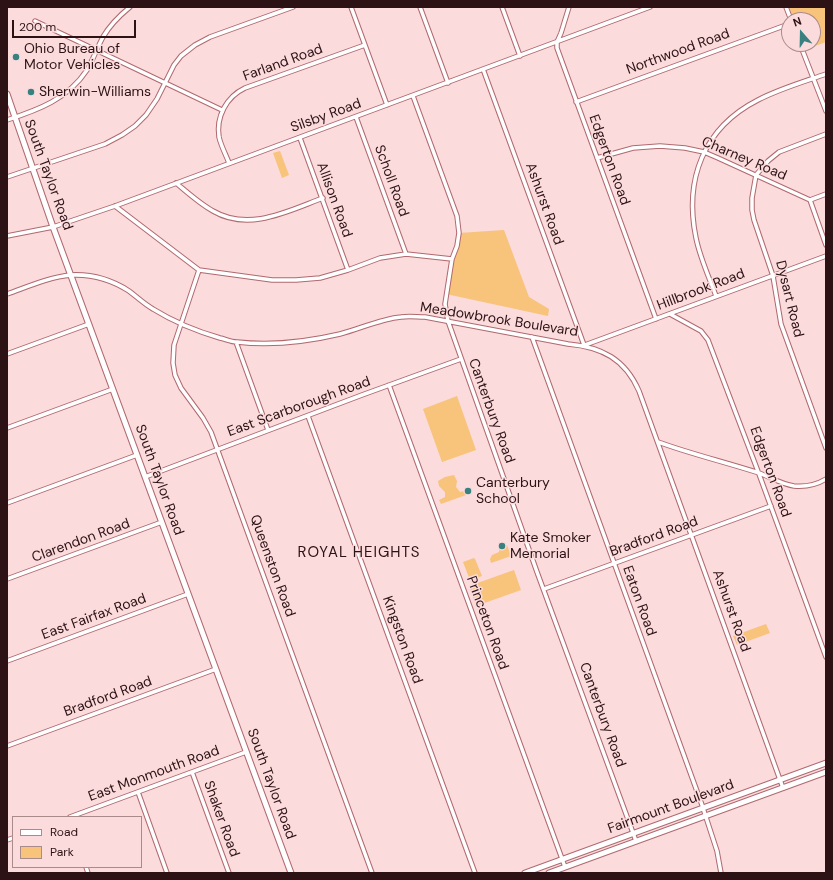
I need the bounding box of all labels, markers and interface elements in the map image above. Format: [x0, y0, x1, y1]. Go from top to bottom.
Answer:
scale bar [14, 12, 138, 38]
north arrow [781, 12, 821, 52]
text: N [791, 14, 803, 30]
text: 200 m [19, 19, 56, 35]
street label: Northwood Road [624, 25, 732, 79]
place label: Ohio Bureau of Motor Vehicles [24, 41, 120, 74]
street label: Farland Road [241, 41, 325, 85]
marker: Ohio Bureau of Motor Vehicles [11, 52, 21, 62]
place label: Sherwin-Williams [39, 84, 151, 100]
marker: Sherwin-Williams [26, 87, 36, 97]
street label: Silsby Road [288, 95, 364, 137]
street label: Edgerton Road [585, 112, 633, 208]
street label: South Taylor Road [20, 117, 76, 233]
street label: Charney Road [699, 134, 789, 184]
street label: Scholl Road [370, 143, 412, 219]
street label: Allison Road [313, 160, 355, 240]
street label: Ashurst Road [521, 161, 567, 247]
street label: Dysart Road [771, 259, 807, 339]
street label: Hillbrook Road [655, 266, 747, 314]
street label: Meadowbrook Boulevard [419, 299, 579, 341]
street label: Canterbury Road [464, 356, 518, 466]
street label: East Scarborough Road [225, 373, 373, 441]
street label: South Taylor Road [131, 422, 187, 538]
street label: Edgerton Road [746, 424, 794, 520]
place label: Canterbury School [476, 475, 550, 508]
marker: Canterbury School [463, 486, 473, 496]
street label: Queenston Road [246, 513, 298, 619]
street label: Bradford Road [608, 513, 700, 561]
street label: Clarendon Road [30, 515, 132, 567]
place label: Kate Smoker Memorial [510, 530, 591, 562]
marker: Kate Smoker Memorial [497, 541, 507, 551]
district label: ROYAL HEIGHTS [298, 544, 420, 562]
street label: Eaton Road [619, 564, 659, 638]
street label: Ashurst Road [708, 568, 754, 654]
street label: Princeton Road [462, 574, 512, 672]
street label: East Fairfax Road [39, 590, 149, 644]
street label: Kingston Road [378, 594, 426, 686]
street label: Canterbury Road [575, 660, 629, 770]
street label: Bradford Road [62, 673, 154, 721]
street label: South Taylor Road [243, 726, 299, 842]
street label: East Monmouth Road [86, 742, 222, 806]
street label: Fairmount Boulevard [606, 776, 736, 838]
street label: Shaker Road [199, 779, 243, 859]
legend [12, 816, 142, 868]
text: Road [50, 824, 78, 840]
text: Park [50, 844, 74, 860]

